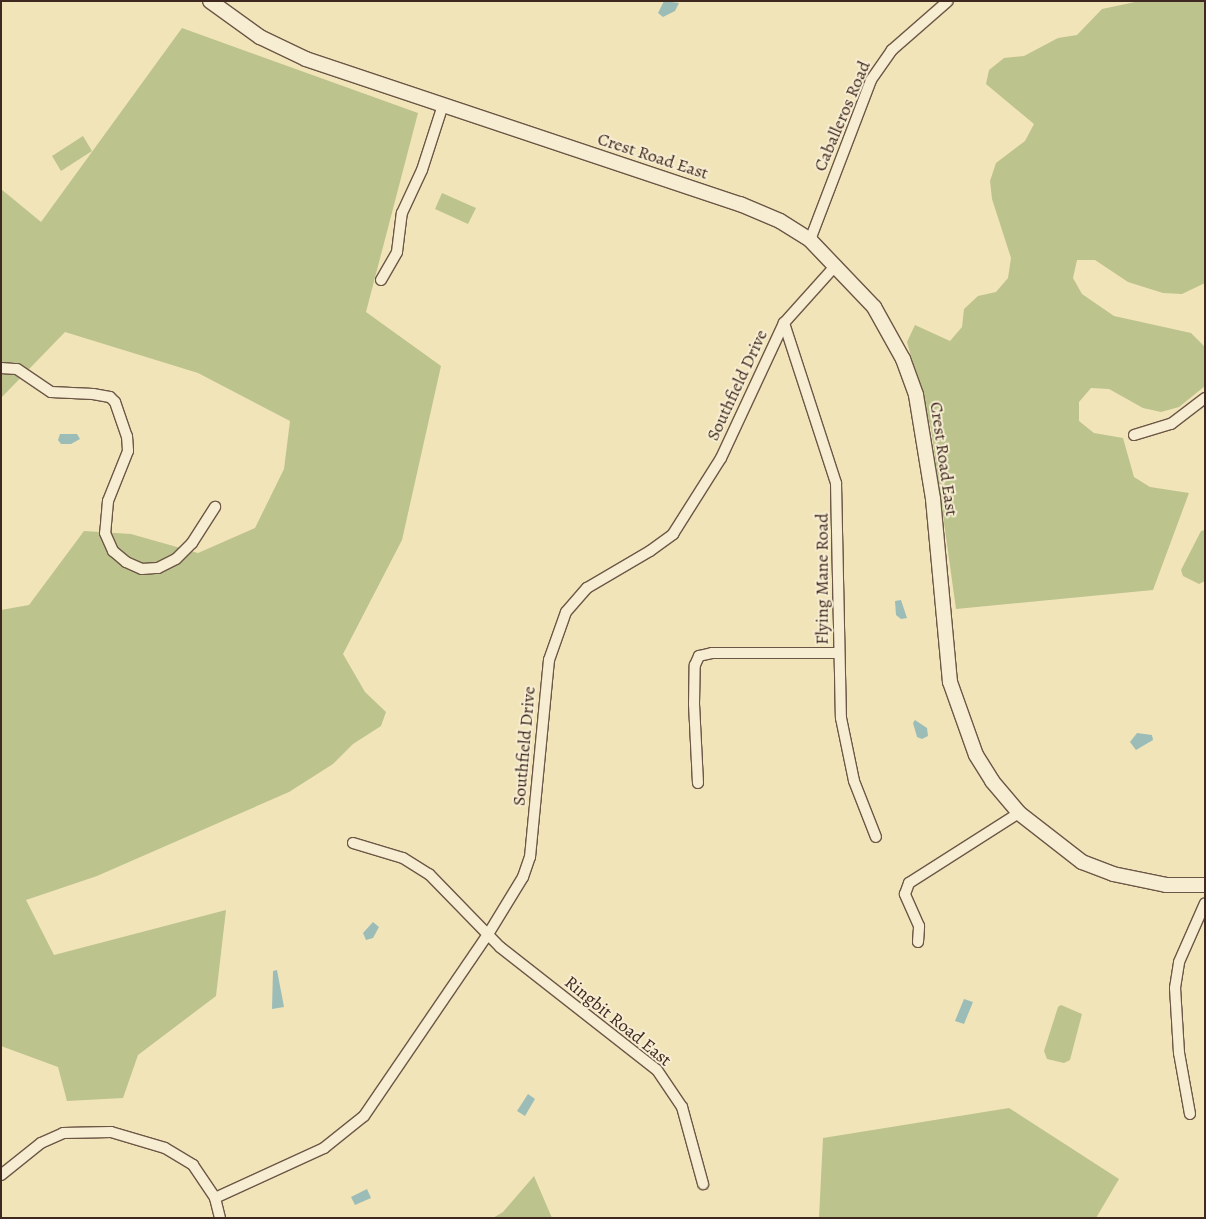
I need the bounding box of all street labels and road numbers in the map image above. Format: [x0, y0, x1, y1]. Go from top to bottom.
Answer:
street label: Caballeros Road [809, 57, 875, 175]
street label: Crest Road East [595, 128, 711, 184]
street label: Southfield Drive [702, 326, 772, 444]
street label: Crest Road East [925, 400, 963, 518]
street label: Flying Mane Road [811, 513, 833, 645]
street label: Southfield Drive [508, 685, 540, 807]
street label: Ringbit Road East [560, 971, 676, 1071]

